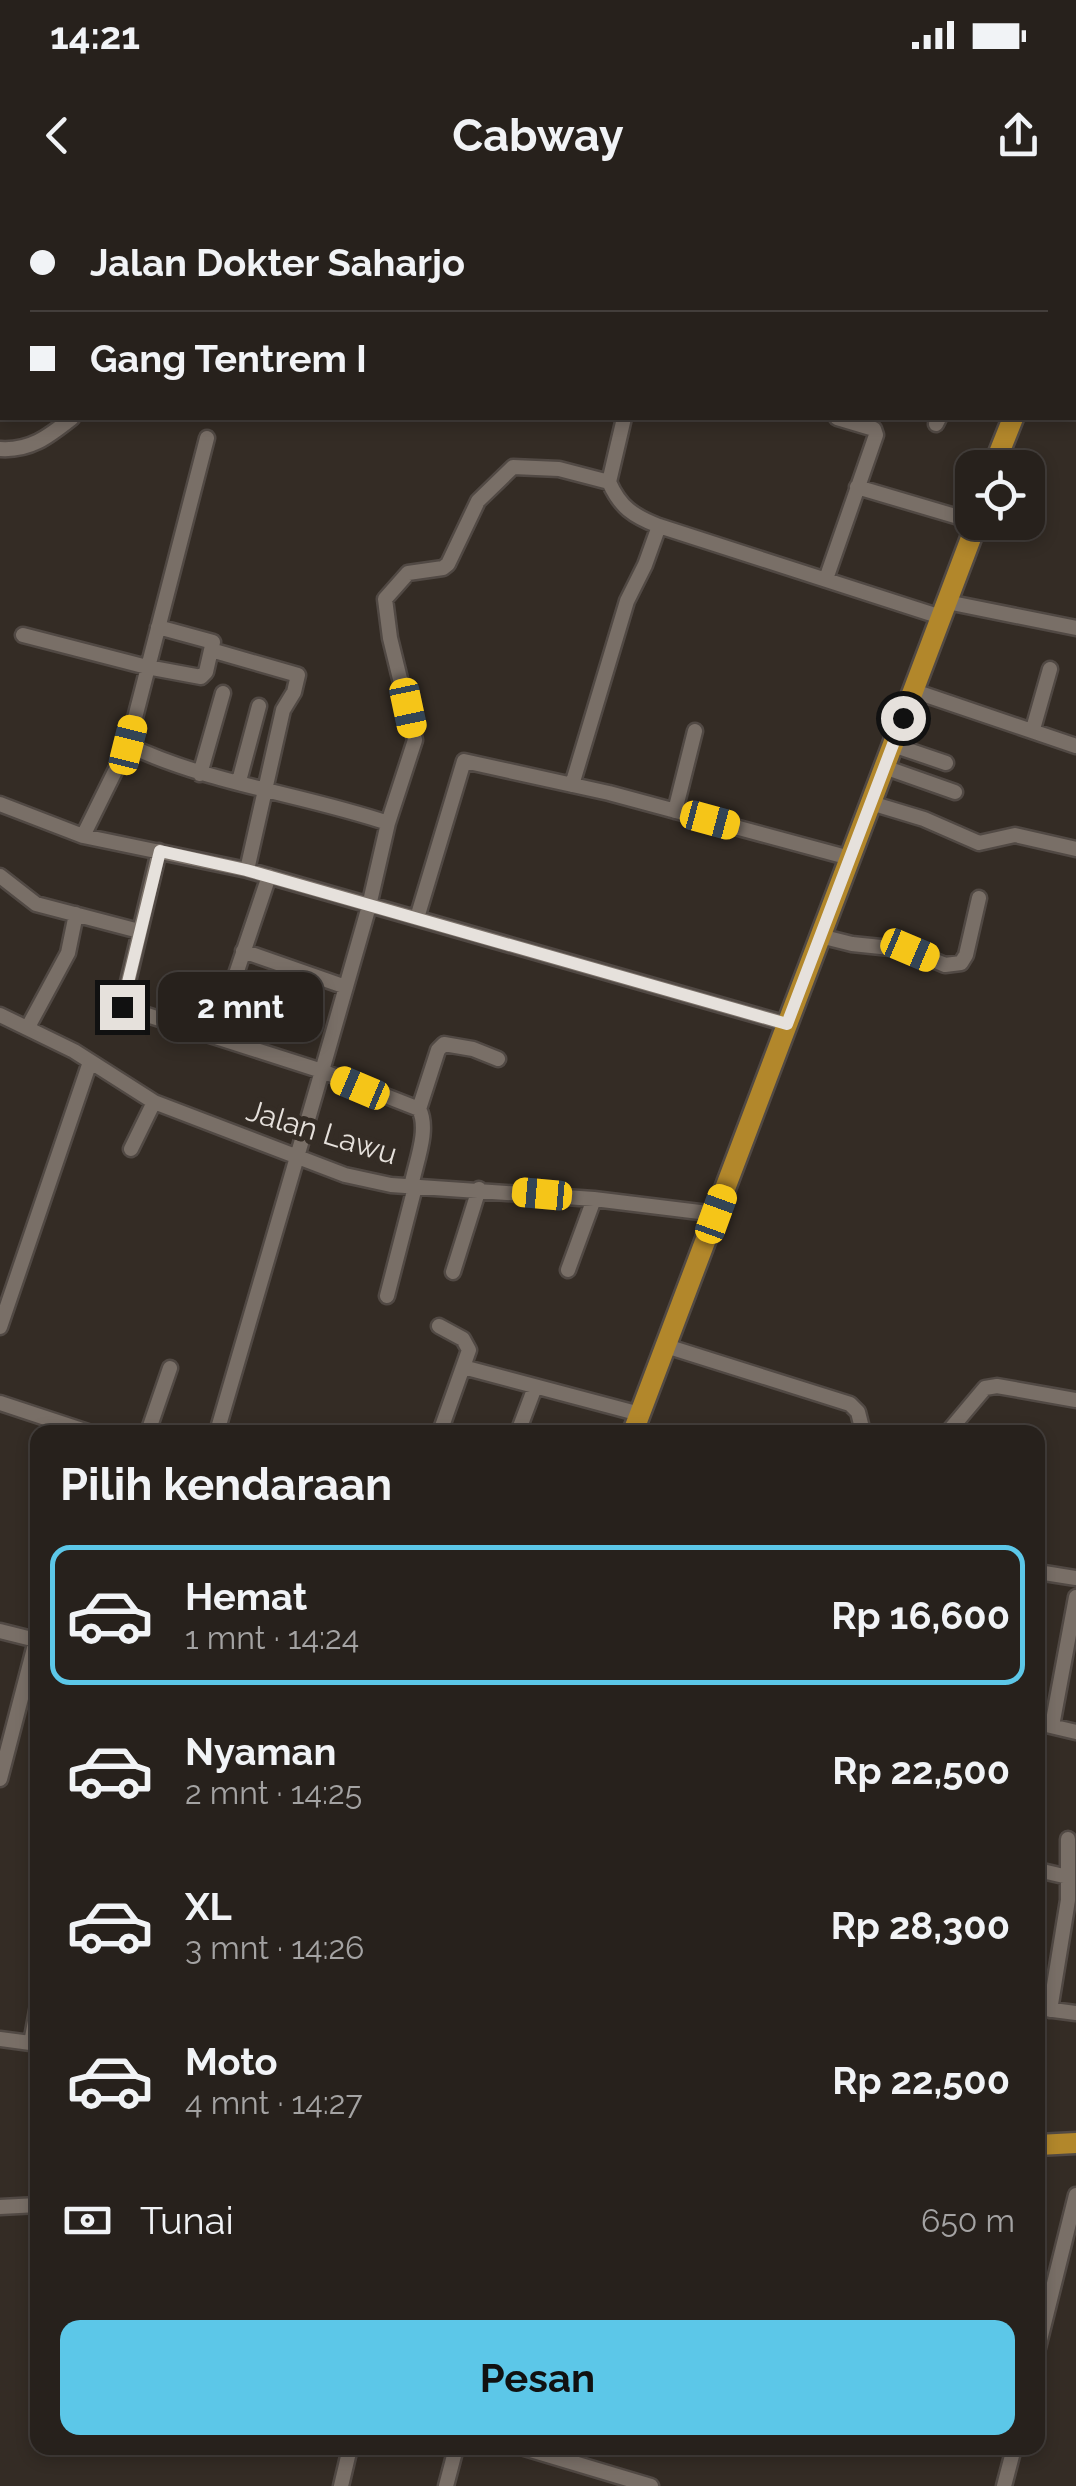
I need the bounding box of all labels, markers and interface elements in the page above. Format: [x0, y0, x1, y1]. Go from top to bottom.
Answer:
text: 14:21 [50, 13, 140, 58]
icon: back [30, 108, 85, 163]
icon: share [991, 108, 1046, 163]
text: Cabway [452, 109, 624, 162]
text: Jalan Dokter Saharjo [90, 240, 465, 285]
text: Gang Tentrem I [90, 336, 367, 381]
map controls [955, 450, 1045, 540]
button: locate [955, 450, 1045, 540]
car [387, 676, 429, 740]
route start [881, 696, 926, 741]
car [106, 712, 150, 778]
car [677, 798, 743, 842]
car [877, 924, 943, 976]
callout: 2 mnt [157, 972, 322, 1042]
route end [100, 985, 145, 1030]
text: 2 mnt [197, 988, 284, 1025]
car [327, 1062, 393, 1114]
street label: Jalan Lawu [242, 1092, 402, 1172]
car [511, 1176, 573, 1212]
car [692, 1181, 740, 1247]
text: Pilih kendaraan [60, 1458, 392, 1511]
icon: car [65, 1570, 155, 1660]
text: Hemat [185, 1574, 307, 1619]
text: Rp 16,600 [831, 1593, 1010, 1638]
text: 1 mnt · 14:24 [185, 1619, 359, 1656]
icon: car [65, 1725, 155, 1815]
text: Nyaman [185, 1729, 336, 1774]
text: Rp 22,500 [832, 1748, 1010, 1793]
text: 2 mnt · 14:25 [185, 1774, 362, 1811]
icon: car [65, 1880, 155, 1970]
text: XL [185, 1884, 232, 1929]
text: Rp 28,300 [831, 1903, 1010, 1948]
text: 3 mnt · 14:26 [185, 1929, 364, 1966]
icon: car [65, 2035, 155, 2125]
text: Moto [185, 2039, 278, 2084]
text: Rp 22,500 [832, 2058, 1010, 2103]
text: 4 mnt · 14:27 [185, 2084, 363, 2121]
icon: cash [60, 2193, 115, 2248]
text: Tunai [140, 2198, 234, 2243]
text: 650 m [921, 2202, 1015, 2239]
button: Pesan [60, 2320, 1015, 2435]

